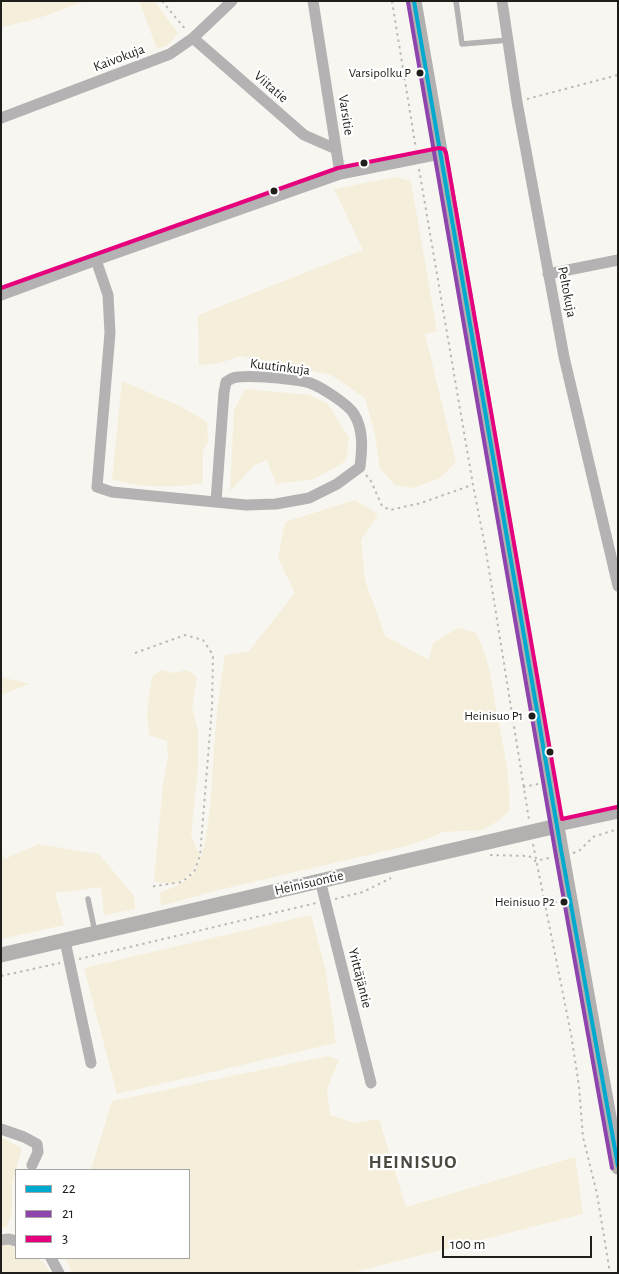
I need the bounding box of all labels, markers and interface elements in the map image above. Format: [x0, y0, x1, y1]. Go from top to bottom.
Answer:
street label: Kaivokuja [91, 41, 147, 75]
place label: Varsipolku P [349, 65, 411, 81]
street label: Viitatie [250, 68, 292, 106]
marker: Varsipolku P [415, 68, 425, 78]
street label: Varsitie [335, 94, 357, 136]
unlabelled marker [359, 158, 369, 168]
unlabelled marker [269, 186, 279, 196]
street label: Peltokuja [554, 265, 580, 319]
street label: Kuutinkuja [249, 355, 311, 379]
place label: Heinisuo P1 [464, 708, 523, 724]
marker: Heinisuo P1 [527, 711, 537, 721]
unlabelled marker [545, 747, 555, 757]
street label: Heinisuontie [273, 867, 345, 899]
place label: Heinisuo P2 [495, 894, 555, 910]
marker: Heinisuo P2 [559, 897, 569, 907]
street label: Yrittäjäntie [344, 946, 376, 1010]
district label: HEINISUO [367, 1151, 459, 1173]
legend [15, 1169, 190, 1259]
text: 22 [62, 1181, 76, 1196]
text: 21 [62, 1206, 74, 1221]
scale bar [444, 1226, 594, 1258]
text: 3 [62, 1231, 68, 1246]
text: 100 m [450, 1237, 485, 1252]

